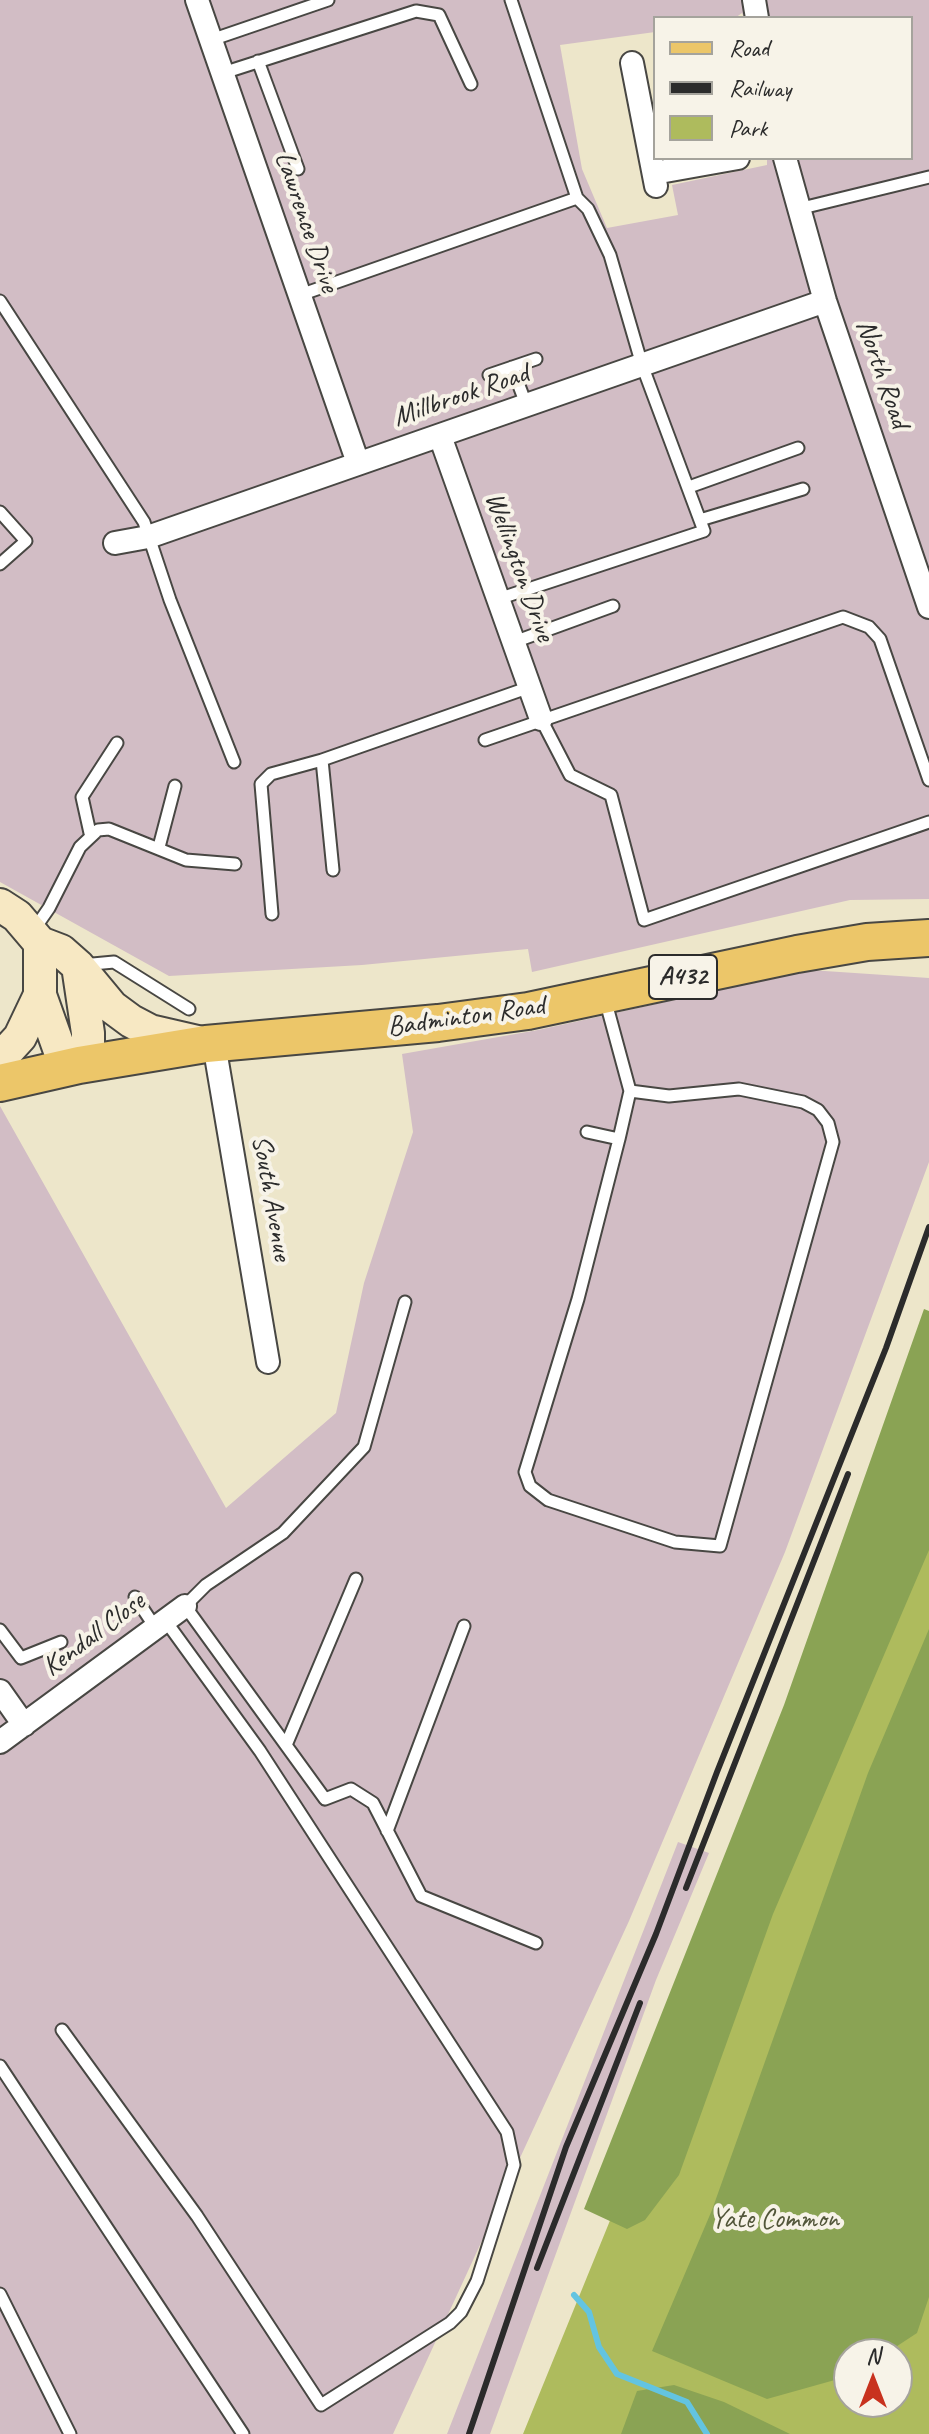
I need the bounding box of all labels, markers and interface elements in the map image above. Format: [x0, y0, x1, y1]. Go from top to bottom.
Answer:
legend [653, 16, 913, 160]
text: Road [729, 33, 769, 63]
text: Railway [729, 73, 791, 103]
text: Park [729, 113, 767, 143]
street label: Lawrence Drive [266, 147, 346, 297]
street label: North Road [848, 315, 916, 433]
street label: Millbrook Road [389, 357, 533, 435]
street label: Wellington Drive [477, 488, 561, 646]
road number: A432 [649, 955, 717, 999]
street label: Badminton Road [385, 989, 547, 1045]
street label: South Avenue [243, 1133, 299, 1263]
street label: Kendall Close [36, 1586, 152, 1684]
park label: Yate Common [711, 2203, 839, 2237]
north arrow [833, 2338, 913, 2418]
text: N [866, 2342, 880, 2370]

